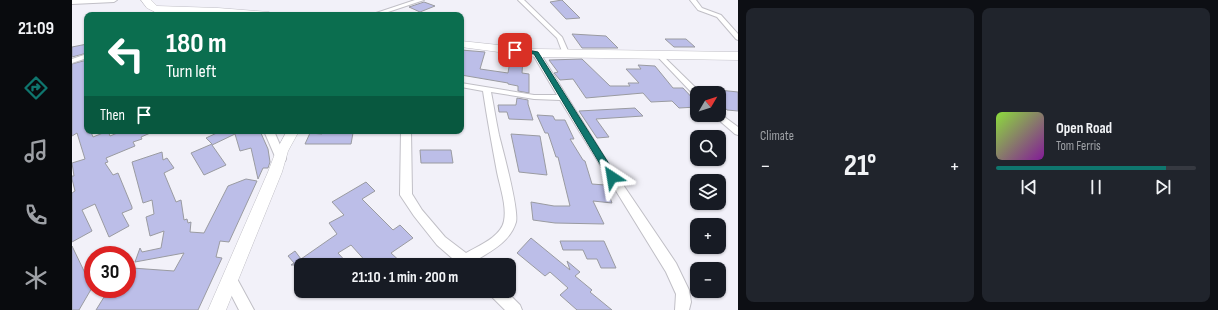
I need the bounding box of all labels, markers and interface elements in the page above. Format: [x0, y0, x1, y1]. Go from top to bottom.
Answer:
text: 21:09 [18, 18, 54, 39]
text: 180 m [166, 27, 226, 60]
icon: left [100, 28, 152, 80]
pin [498, 33, 532, 67]
icon: arrive [504, 39, 526, 61]
text: Turn left [166, 61, 217, 82]
icon: directions [22, 74, 50, 102]
north arrow [690, 86, 726, 122]
map controls [690, 86, 726, 298]
icon: arrive [133, 104, 155, 126]
text: Then [100, 106, 125, 125]
text: Open Road [1056, 119, 1112, 138]
text: Climate [760, 128, 794, 144]
button: search [690, 130, 726, 166]
icon: music [22, 137, 50, 165]
text: Tom Ferris [1056, 138, 1101, 154]
text: 21° [844, 148, 876, 184]
text: − [760, 153, 771, 180]
text: + [949, 153, 960, 180]
position arrow [591, 156, 633, 198]
button: layers [690, 174, 726, 210]
icon: previous [1018, 176, 1040, 198]
icon: pause [1085, 176, 1107, 198]
icon: next [1152, 176, 1174, 198]
icon: phone [22, 201, 50, 229]
button: + [690, 218, 726, 254]
speed limit sign: 30 [84, 246, 136, 298]
button: − [690, 262, 726, 298]
icon: climate [22, 264, 50, 292]
text: 21:10 · 1 min · 200 m [352, 268, 458, 287]

